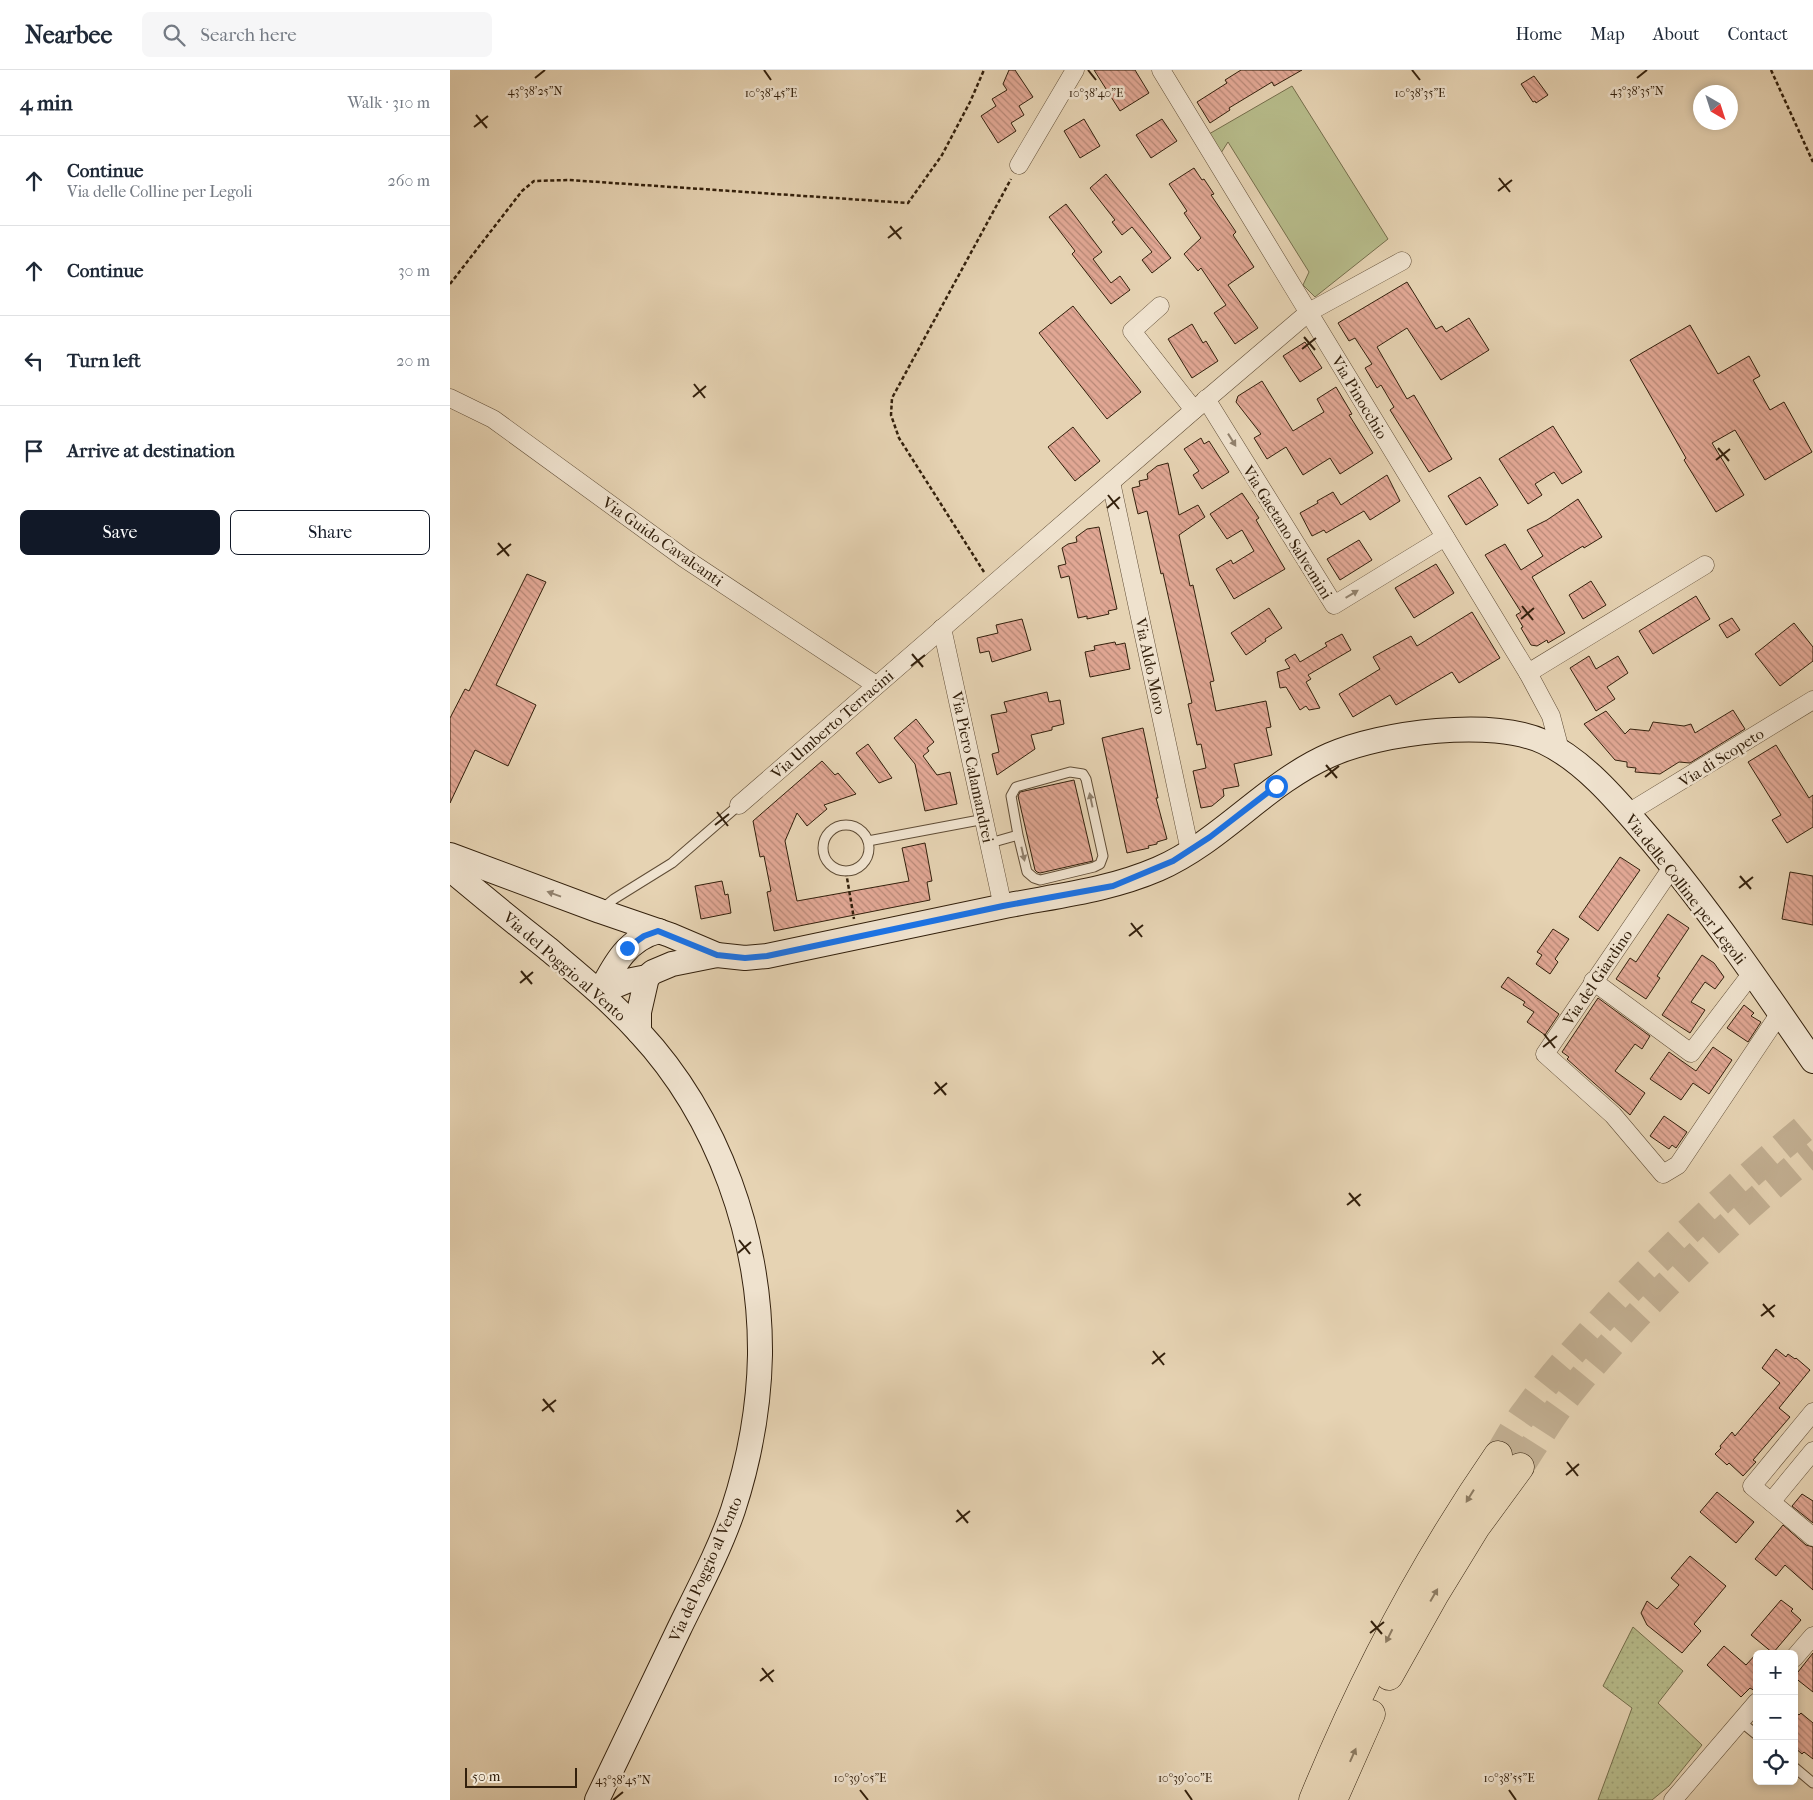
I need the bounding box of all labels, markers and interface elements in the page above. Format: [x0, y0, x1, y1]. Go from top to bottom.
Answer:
search box [142, 12, 492, 57]
text: Nearbee [25, 21, 112, 49]
icon: search [160, 21, 188, 49]
text: Search here [200, 24, 297, 46]
text: Home [1515, 24, 1562, 45]
text: Map [1590, 24, 1625, 45]
text: About [1653, 24, 1699, 45]
text: Contact [1727, 24, 1788, 45]
text: 43°38'25"N [507, 84, 563, 98]
text: 43°38'35"N [1610, 84, 1664, 98]
north arrow [1693, 85, 1738, 130]
text: 10°38'45"E [745, 86, 797, 100]
text: 10°38'40"E [1069, 86, 1123, 100]
text: 10°38'35"E [1395, 86, 1445, 100]
text: 4 min [20, 91, 73, 115]
text: Walk · 310 m [347, 93, 430, 112]
text: Continue [67, 160, 143, 182]
icon: ahead [20, 167, 48, 195]
text: 260 m [388, 171, 430, 190]
text: Via delle Colline per Legoli [67, 182, 253, 201]
icon: ahead [20, 257, 48, 285]
text: Continue [67, 260, 143, 282]
text: 30 m [398, 261, 430, 280]
icon: left [20, 347, 48, 375]
text: Turn left [67, 350, 141, 372]
text: 20 m [396, 351, 430, 370]
street label: Via Pinocchio [1327, 351, 1392, 442]
one-way arrow [1227, 434, 1237, 447]
icon: arrive [20, 437, 48, 465]
text: Arrive at destination [67, 440, 235, 462]
street label: Via Gaetano Salvemini [1238, 461, 1337, 603]
street label: Via Guido Cavalcanti [598, 492, 727, 590]
button: Save [20, 510, 220, 555]
button: Share [230, 510, 430, 555]
one-way arrow [1345, 589, 1359, 598]
street label: Via Aldo Moro [1131, 615, 1170, 716]
street label: Via Umberto Terracini [766, 666, 898, 783]
street label: Via Piero Calamandrei [947, 689, 998, 845]
street label: Via di Scopeto [1674, 724, 1767, 792]
route start [1265, 775, 1288, 798]
one-way arrow [1087, 793, 1095, 808]
street label: Via delle Colline per Legoli [1620, 810, 1750, 968]
one-way arrow [1019, 846, 1027, 861]
one-way arrow [546, 890, 561, 898]
street label: Via del Poggio al Vento [499, 907, 630, 1025]
street label: Via del Giardino [1558, 926, 1636, 1030]
route end [616, 937, 639, 960]
one-way arrow [1466, 1489, 1475, 1502]
street label: Via del Poggio al Vento [664, 1494, 746, 1646]
one-way arrow [1430, 1587, 1438, 1602]
one-way arrow [1385, 1629, 1393, 1644]
map controls [1753, 1650, 1798, 1785]
button: + [1753, 1650, 1798, 1695]
button: − [1753, 1695, 1798, 1740]
button: locate [1753, 1740, 1798, 1785]
one-way arrow [1349, 1748, 1357, 1762]
scale bar [465, 1765, 578, 1788]
text: 50 m [472, 1768, 500, 1785]
text: 10°39'05"E [834, 1771, 886, 1785]
text: 10°39'00"E [1158, 1771, 1212, 1785]
text: 10°38'55"E [1483, 1771, 1535, 1785]
text: 43°38'45"N [595, 1773, 651, 1787]

